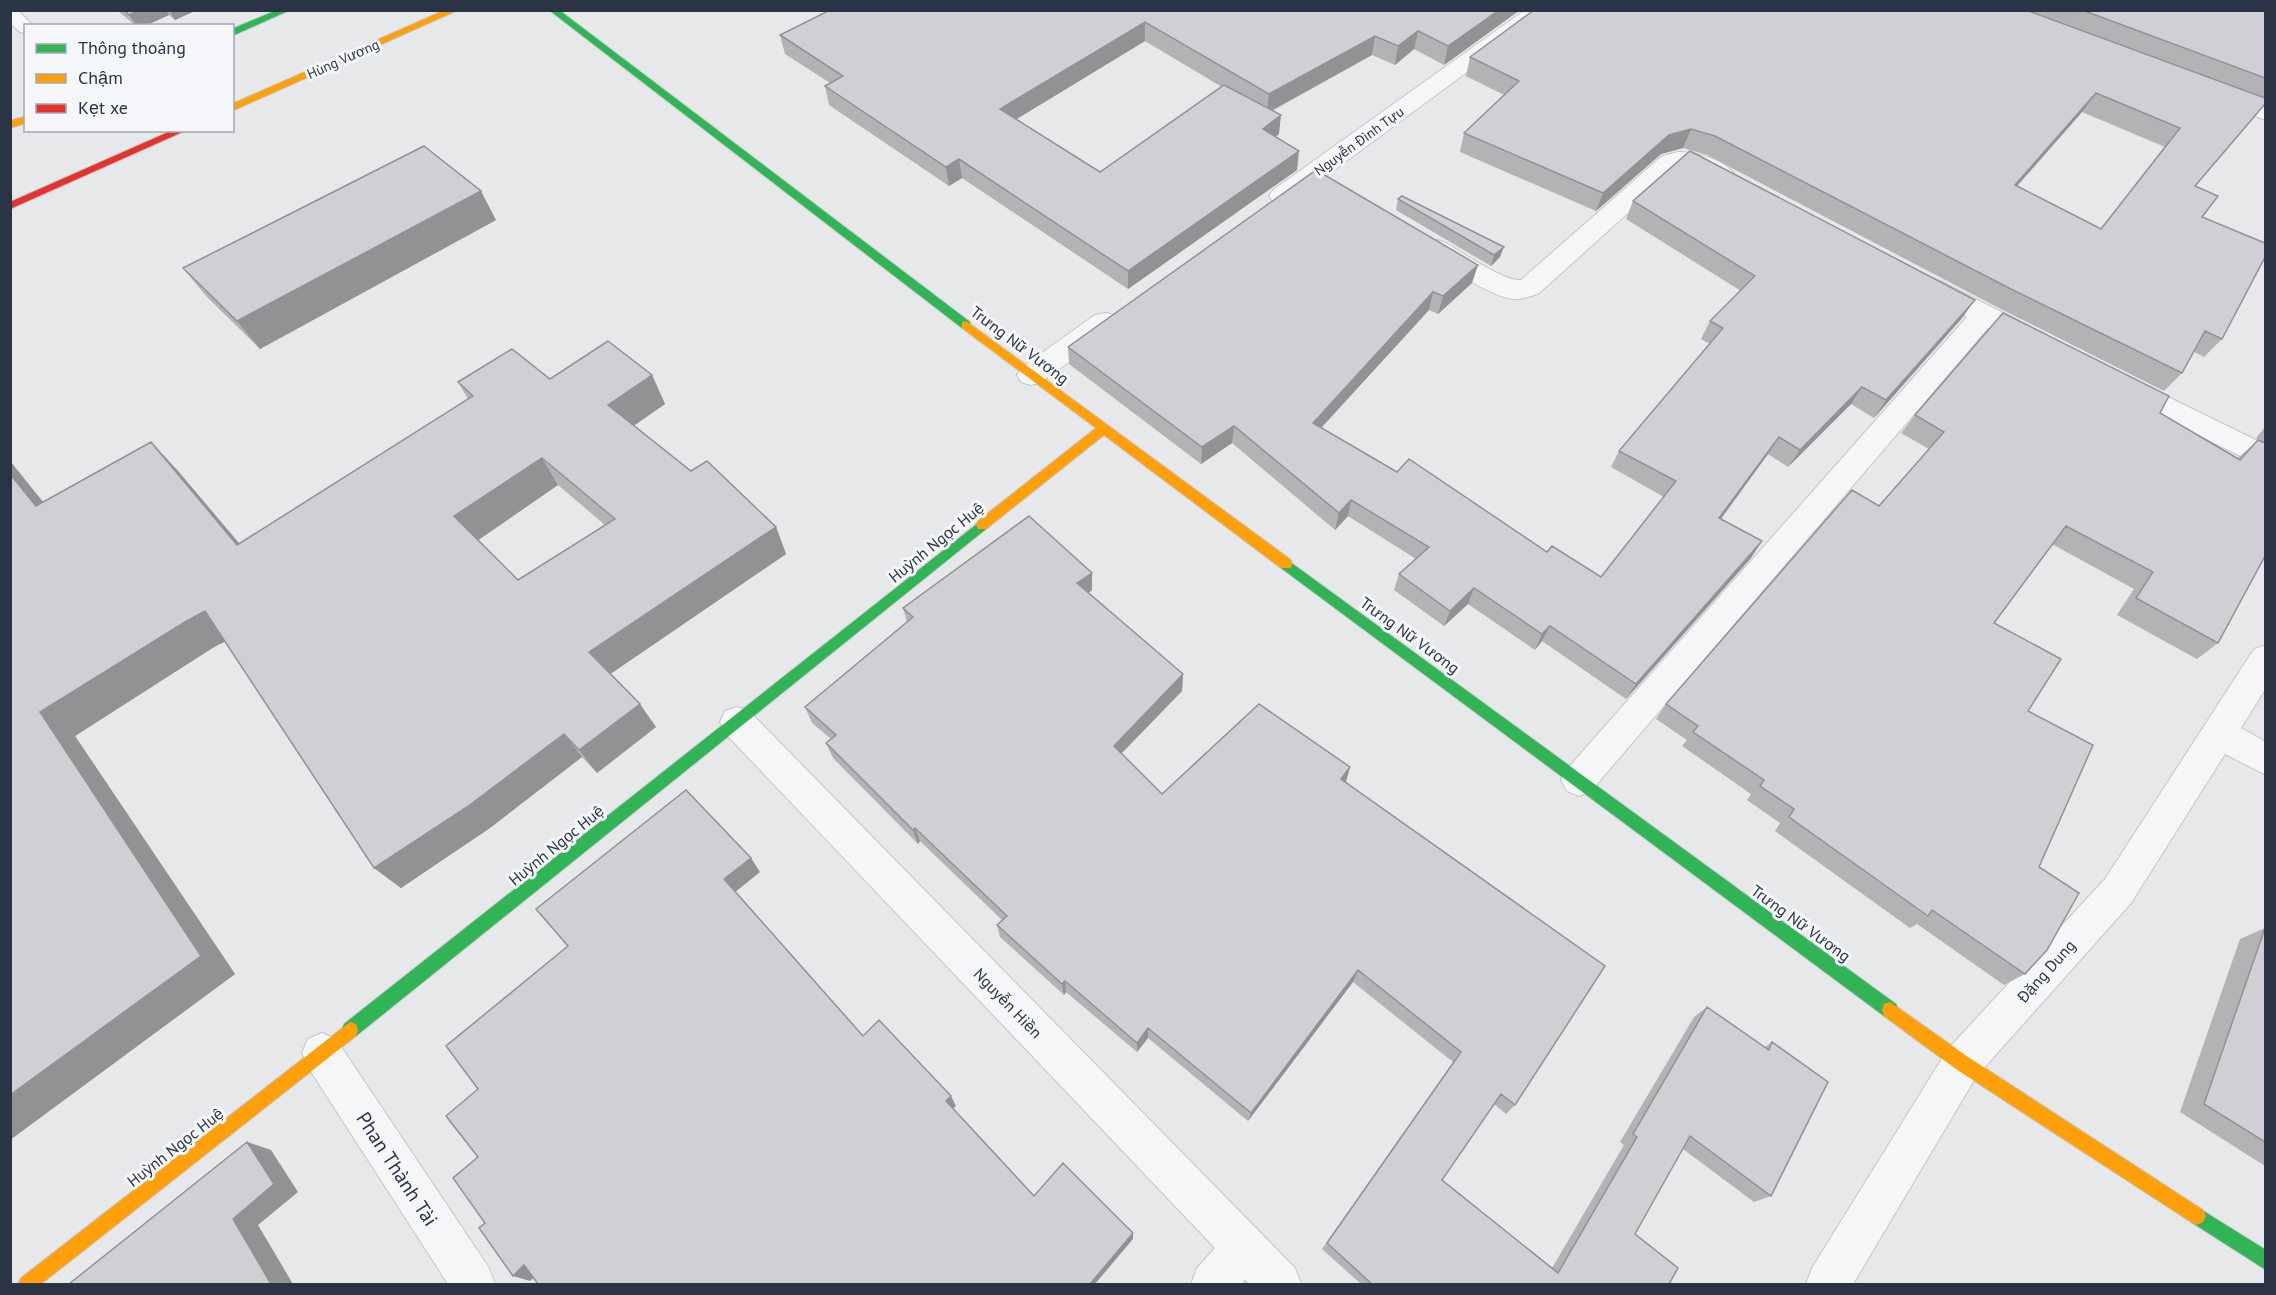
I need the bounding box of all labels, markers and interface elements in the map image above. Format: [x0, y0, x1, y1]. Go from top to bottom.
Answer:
legend [24, 24, 234, 132]
street label: Hùng Vương [304, 35, 382, 83]
text: Thông thoáng [78, 36, 186, 59]
text: Chậm [78, 66, 123, 89]
text: Kẹt xe [78, 96, 128, 119]
street label: Nguyễn Đình Tựu [1311, 102, 1407, 180]
street label: Trưng Nữ Vương [967, 302, 1073, 388]
street label: Huỳnh Ngọc Huệ [884, 497, 988, 587]
street label: Trưng Nữ Vương [1356, 592, 1464, 678]
street label: Huỳnh Ngọc Huệ [504, 800, 608, 890]
street label: Trưng Nữ Vương [1747, 880, 1855, 966]
street label: Đặng Dung [2012, 936, 2079, 1007]
street label: Nguyễn Hiền [970, 964, 1046, 1042]
street label: Huỳnh Ngọc Huệ [123, 1103, 227, 1191]
street label: Phan Thành Tài [350, 1107, 444, 1231]

